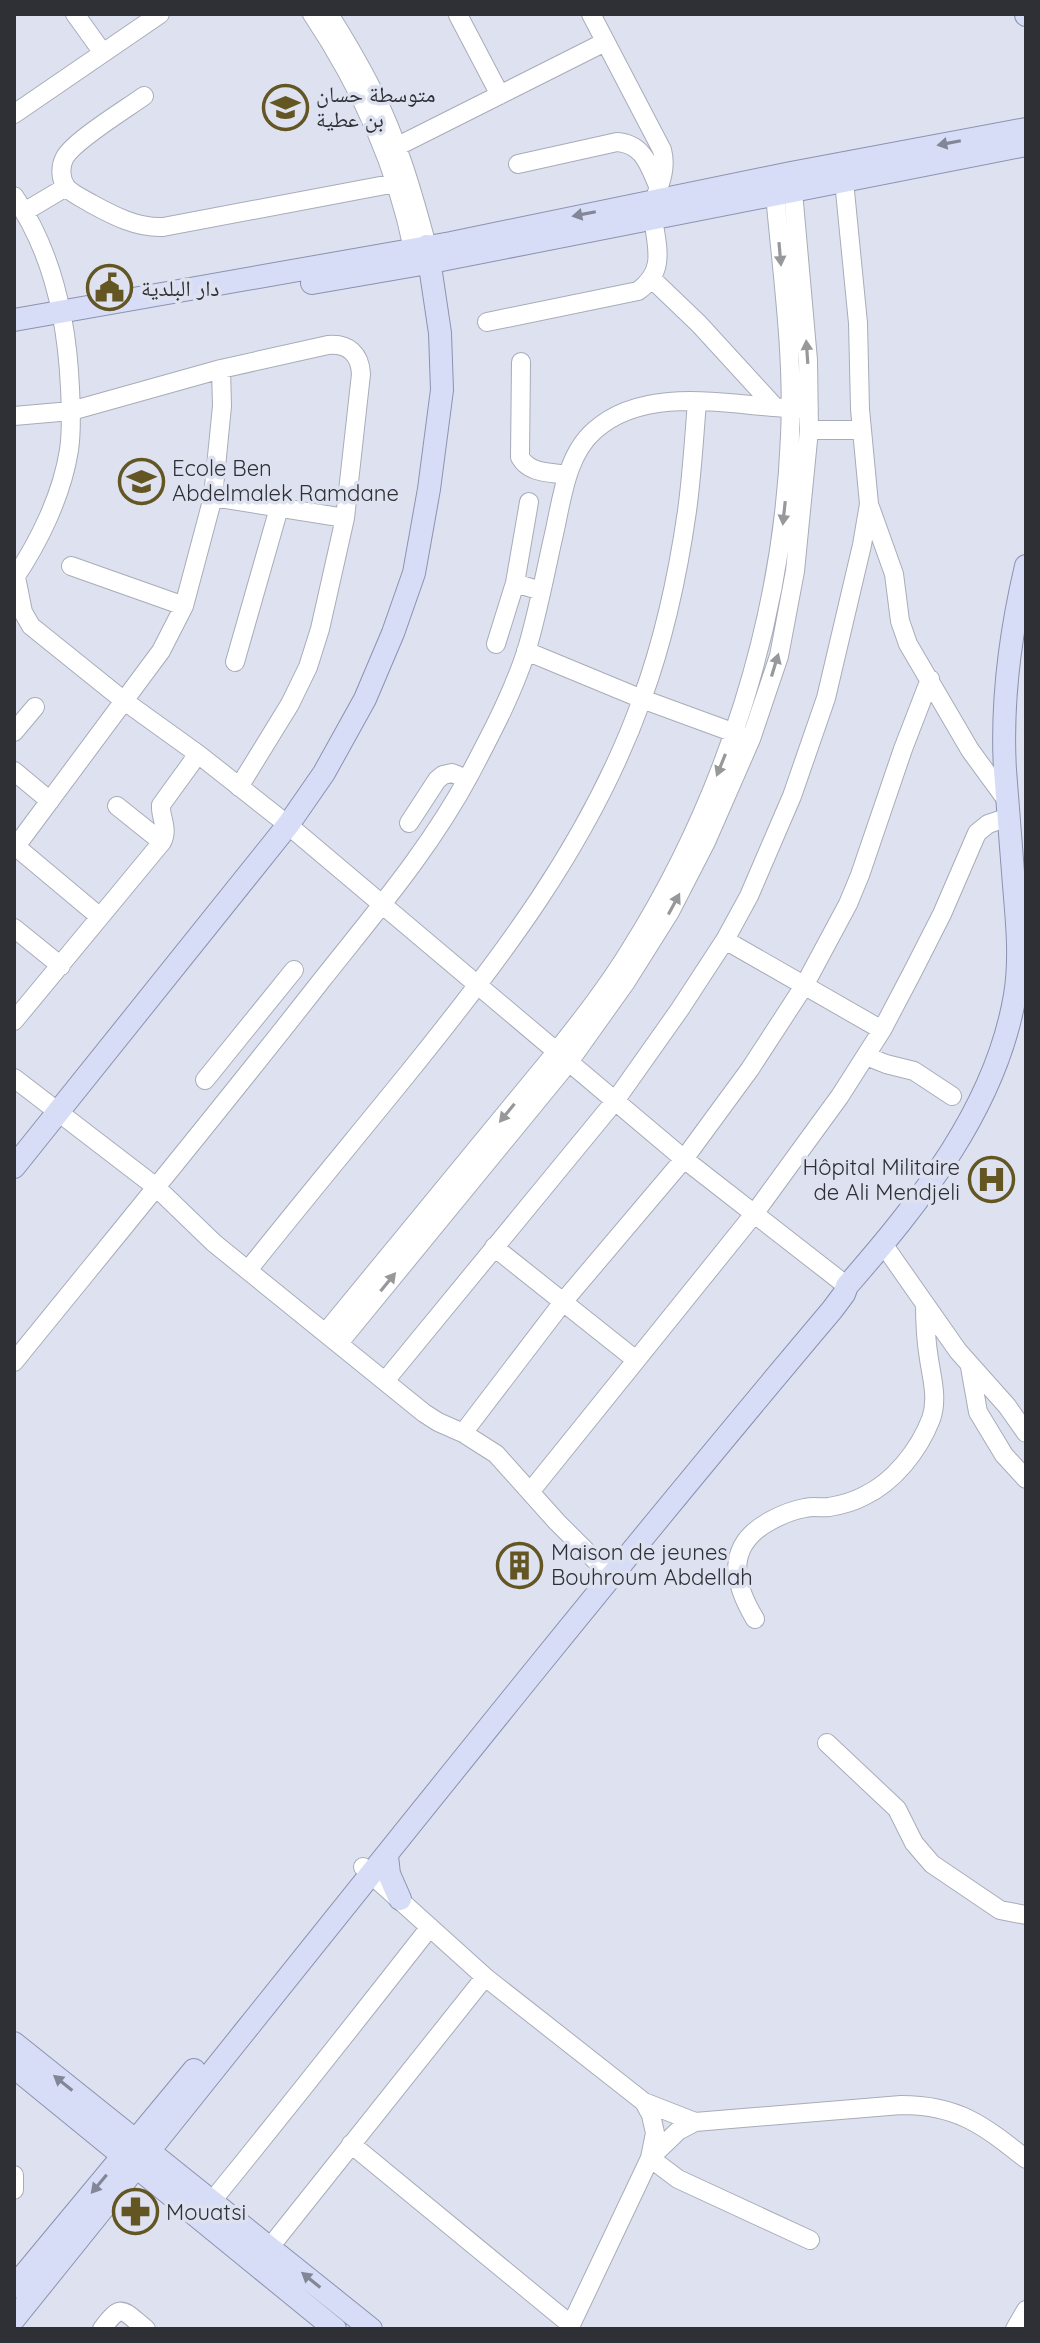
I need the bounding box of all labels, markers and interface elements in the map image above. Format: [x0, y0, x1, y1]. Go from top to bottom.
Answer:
place label: متوسطة حسان بن عطية [316, 80, 436, 133]
school or university icon: متوسطة حسان بن عطية [261, 83, 309, 131]
one-way arrow [937, 137, 962, 150]
one-way arrow [571, 209, 596, 221]
one-way arrow [774, 242, 787, 267]
public building icon: دار البلدية [86, 264, 134, 312]
place label: دار البلدية [141, 274, 219, 302]
one-way arrow [800, 339, 813, 364]
place label: Ecole Ben Abdelmalek Ramdane [172, 454, 399, 507]
school or university icon: Ecole Ben Abdelmalek Ramdane [117, 457, 165, 505]
one-way arrow [777, 501, 790, 526]
one-way arrow [769, 653, 782, 677]
one-way arrow [714, 753, 727, 777]
one-way arrow [667, 893, 681, 915]
one-way arrow [499, 1103, 516, 1123]
place label: Hôpital Militaire de Ali Mendjeli [802, 1153, 960, 1206]
hospital icon: Hôpital Militaire de Ali Mendjeli [967, 1156, 1015, 1204]
one-way arrow [380, 1272, 396, 1292]
place label: Maison de jeunes Bouhroum Abdellah [551, 1538, 753, 1591]
building icon: Maison de jeunes Bouhroum Abdellah [496, 1541, 544, 1589]
one-way arrow [53, 2075, 73, 2092]
one-way arrow [91, 2174, 108, 2194]
pharmacy icon: Mouatsi [111, 2188, 159, 2236]
place label: Mouatsi [166, 2198, 246, 2226]
one-way arrow [301, 2272, 321, 2289]

